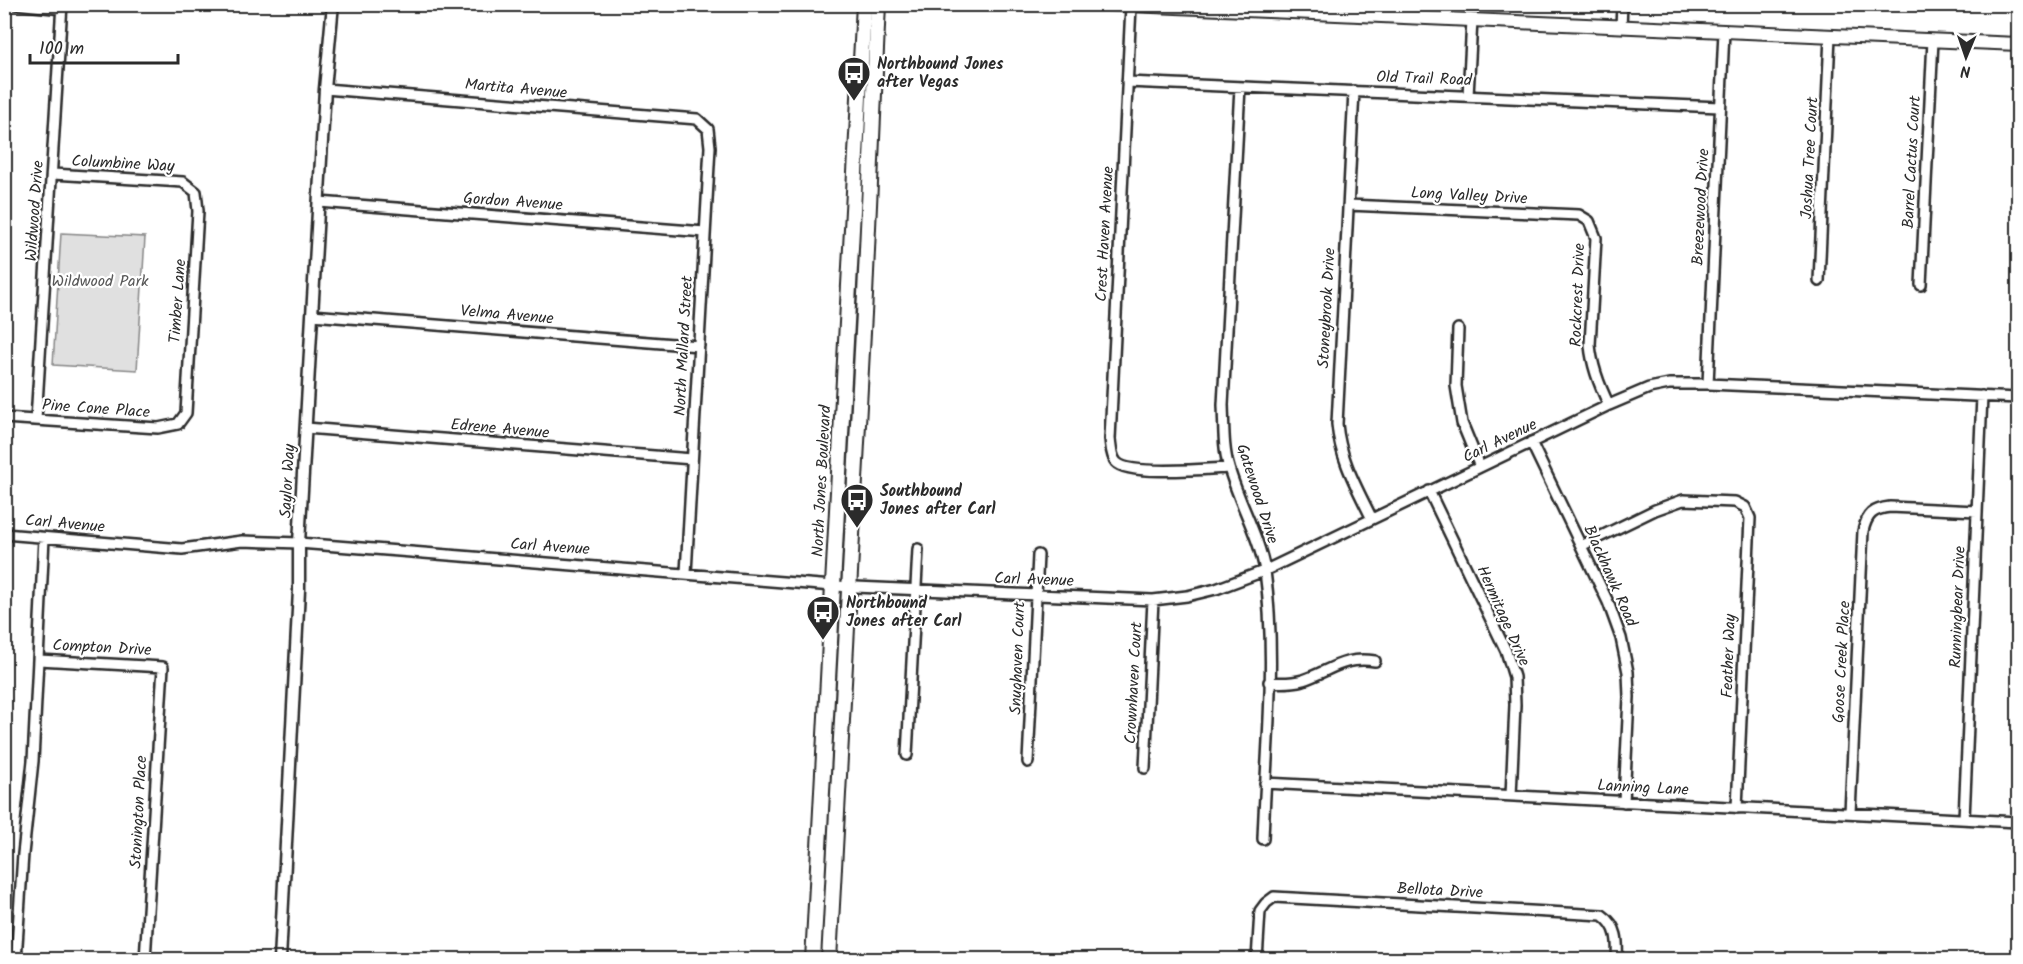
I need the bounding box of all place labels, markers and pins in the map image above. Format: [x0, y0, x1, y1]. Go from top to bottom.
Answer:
place label: Northbound Jones after Vegas [877, 52, 1004, 95]
bus stop icon: Northbound Jones after Vegas [836, 55, 872, 102]
place label: Southbound Jones after Carl [880, 479, 996, 522]
bus stop icon: Southbound Jones after Carl [839, 482, 875, 529]
place label: Northbound Jones after Carl [846, 591, 962, 634]
bus stop icon: Northbound Jones after Carl [805, 594, 841, 641]

